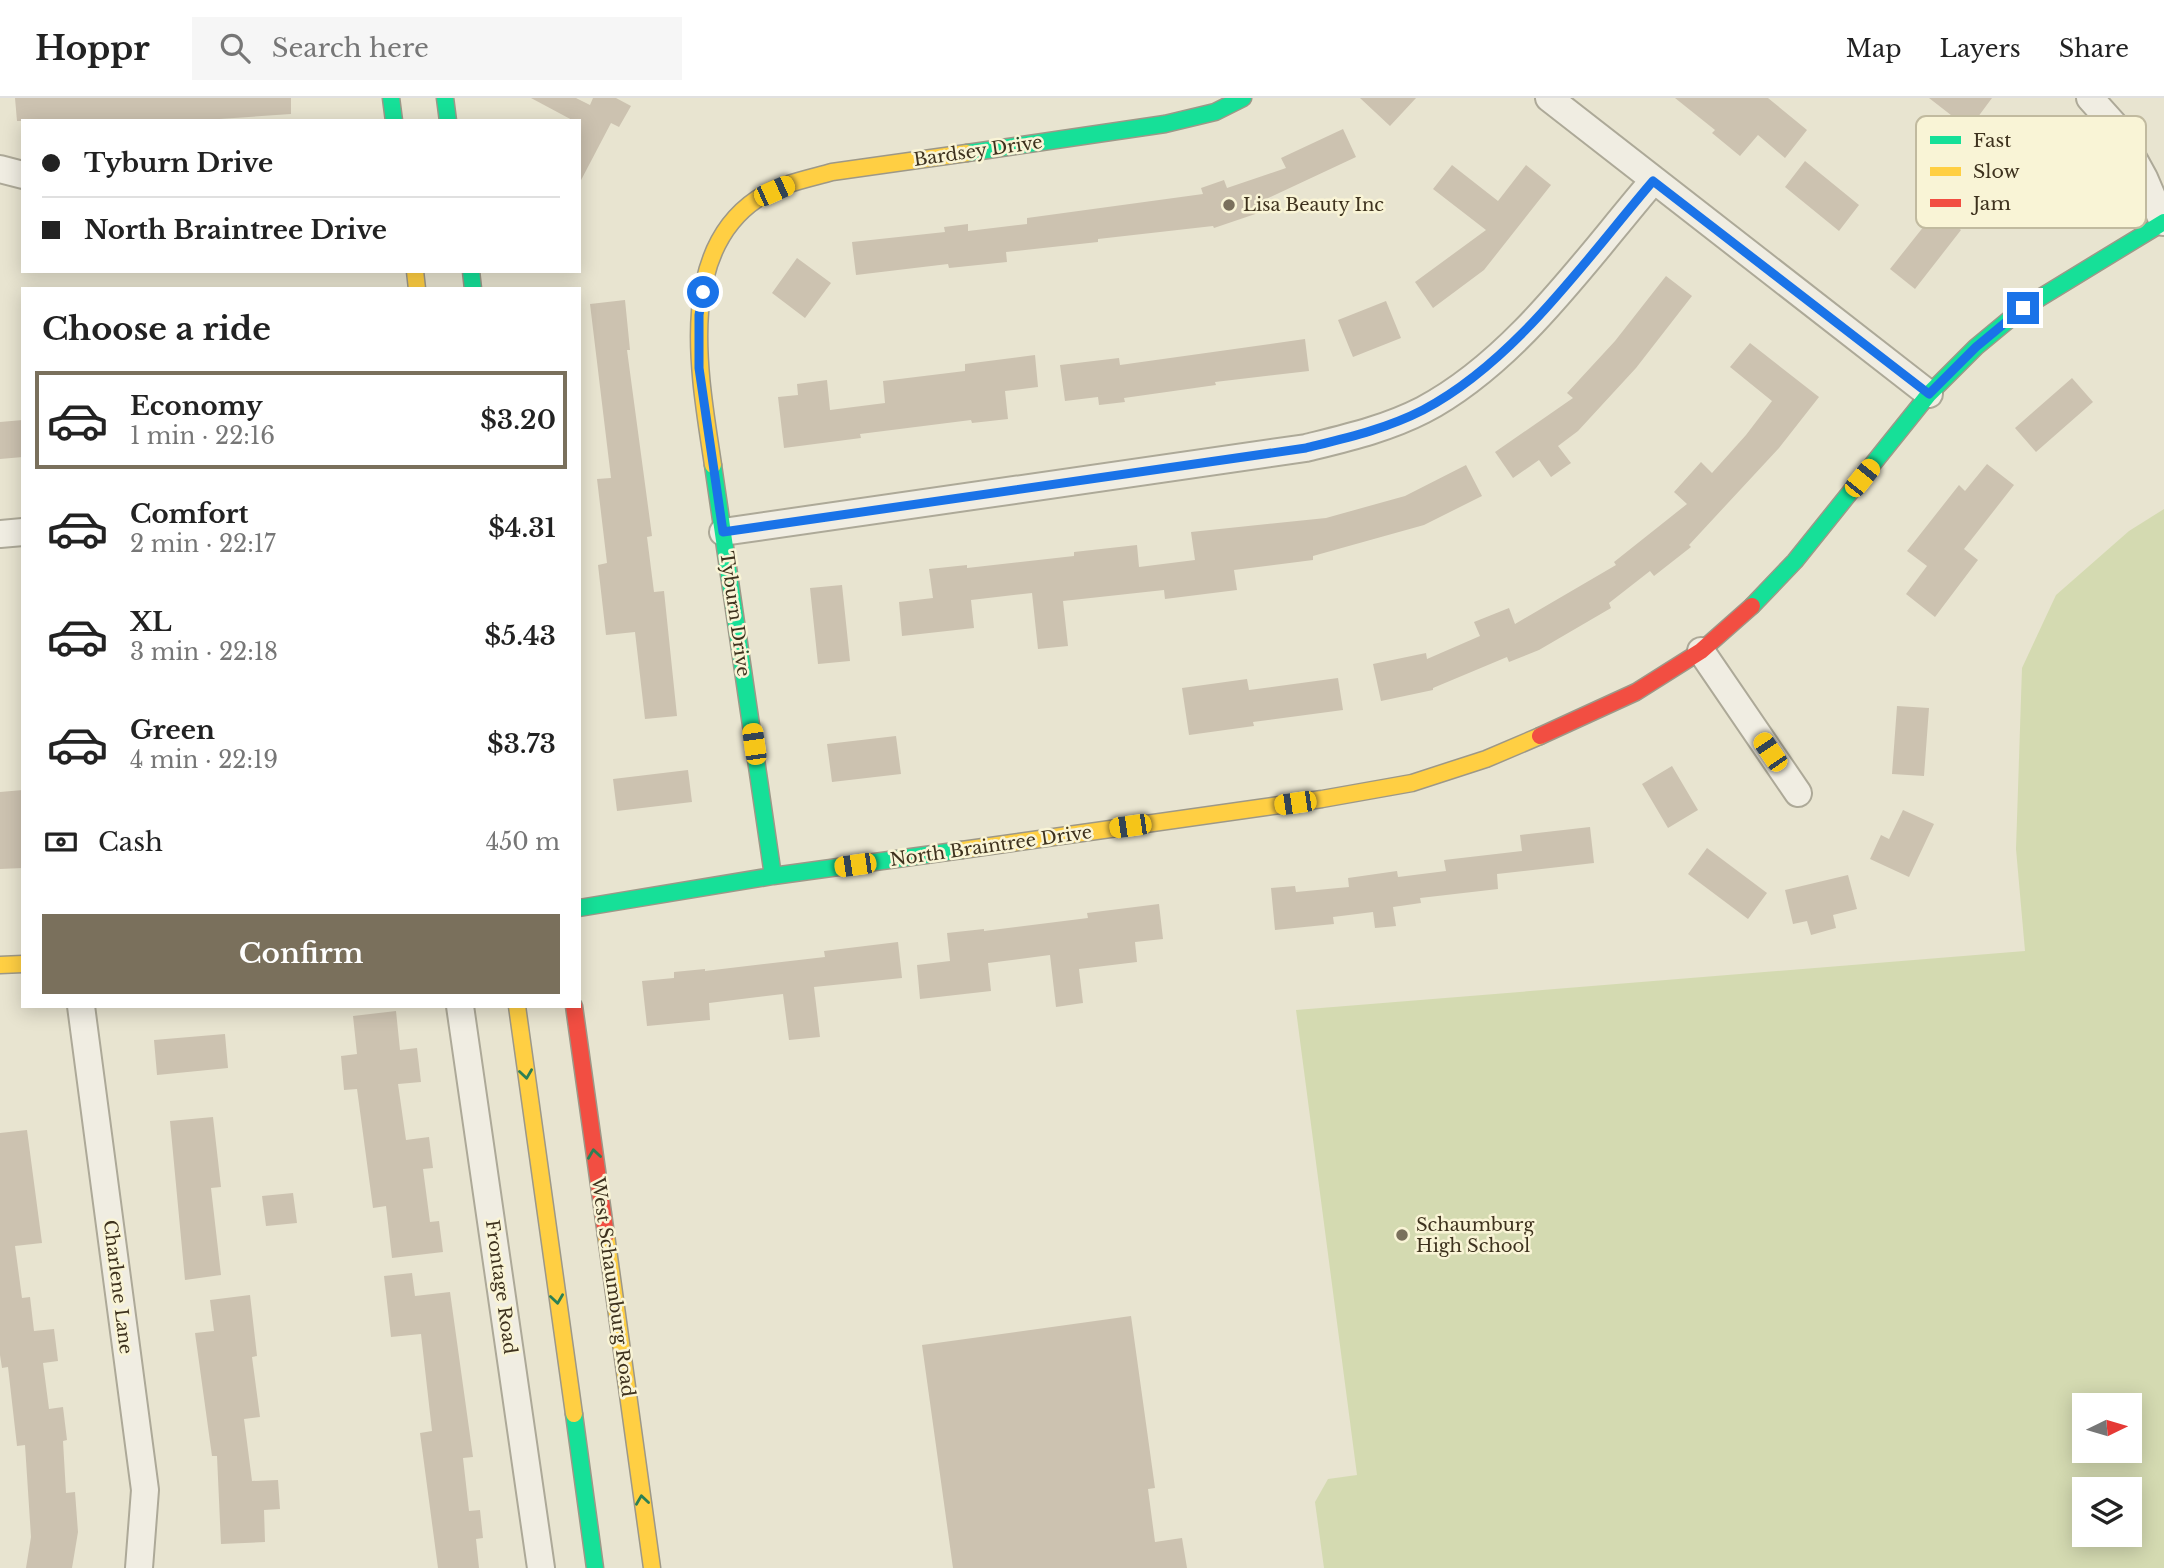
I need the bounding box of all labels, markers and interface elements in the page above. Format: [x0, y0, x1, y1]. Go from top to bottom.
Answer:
search box [192, 17, 682, 80]
text: Hoppr [35, 28, 150, 69]
icon: search [216, 29, 254, 67]
text: Search here [272, 32, 429, 64]
text: Map [1846, 34, 1902, 63]
text: Layers [1940, 34, 2021, 63]
text: Share [2059, 34, 2129, 63]
legend [1916, 116, 2146, 228]
text: Fast [1973, 129, 2012, 152]
street label: Bardsey Drive [912, 131, 1044, 171]
text: Tyburn Drive [84, 147, 273, 179]
text: Slow [1973, 160, 2020, 183]
car [751, 173, 798, 209]
text: Jam [1970, 192, 2011, 215]
place label: Lisa Beauty Inc [1243, 194, 1384, 216]
marker: Lisa Beauty Inc [1221, 197, 1237, 213]
text: North Braintree Drive [84, 214, 387, 246]
route start [687, 276, 719, 308]
route end [2007, 292, 2039, 324]
text: Choose a ride [42, 309, 271, 349]
icon: car [46, 389, 109, 452]
text: Economy [130, 390, 263, 422]
text: $3.20 [480, 404, 556, 436]
text: 1 min · 22:16 [130, 422, 275, 450]
car [1841, 455, 1884, 501]
icon: car [46, 497, 109, 560]
text: Comfort [130, 498, 248, 530]
text: $4.31 [488, 512, 556, 544]
text: 2 min · 22:17 [130, 530, 276, 558]
street label: Tyburn Drive [715, 550, 755, 678]
icon: car [46, 605, 109, 668]
text: XL [130, 606, 172, 638]
text: $5.43 [484, 620, 556, 652]
text: 3 min · 22:18 [130, 638, 278, 666]
icon: car [46, 713, 109, 776]
text: Green [130, 714, 215, 746]
car [741, 722, 768, 766]
text: $3.73 [487, 728, 556, 760]
car [1750, 729, 1791, 775]
text: 4 min · 22:19 [130, 746, 278, 774]
car [1273, 790, 1318, 816]
car [1108, 813, 1153, 839]
street label: North Braintree Drive [889, 821, 1093, 871]
icon: cash [42, 823, 80, 861]
text: Cash [98, 826, 163, 858]
text: 450 m [486, 828, 560, 856]
car [833, 852, 878, 878]
button: Confirm [42, 914, 560, 994]
one-way arrow [518, 1068, 533, 1080]
one-way arrow [587, 1148, 602, 1160]
street label: West Schaumburg Road [587, 1175, 639, 1398]
place label: Schaumburg High School [1416, 1214, 1534, 1257]
street label: Frontage Road [481, 1218, 521, 1356]
street label: Charlene Lane [99, 1219, 137, 1355]
marker: Schaumburg High School [1394, 1227, 1410, 1243]
one-way arrow [550, 1293, 565, 1305]
north arrow [2072, 1393, 2142, 1463]
map controls [2072, 1393, 2142, 1547]
button: layers [2072, 1477, 2142, 1547]
one-way arrow [635, 1494, 650, 1506]

